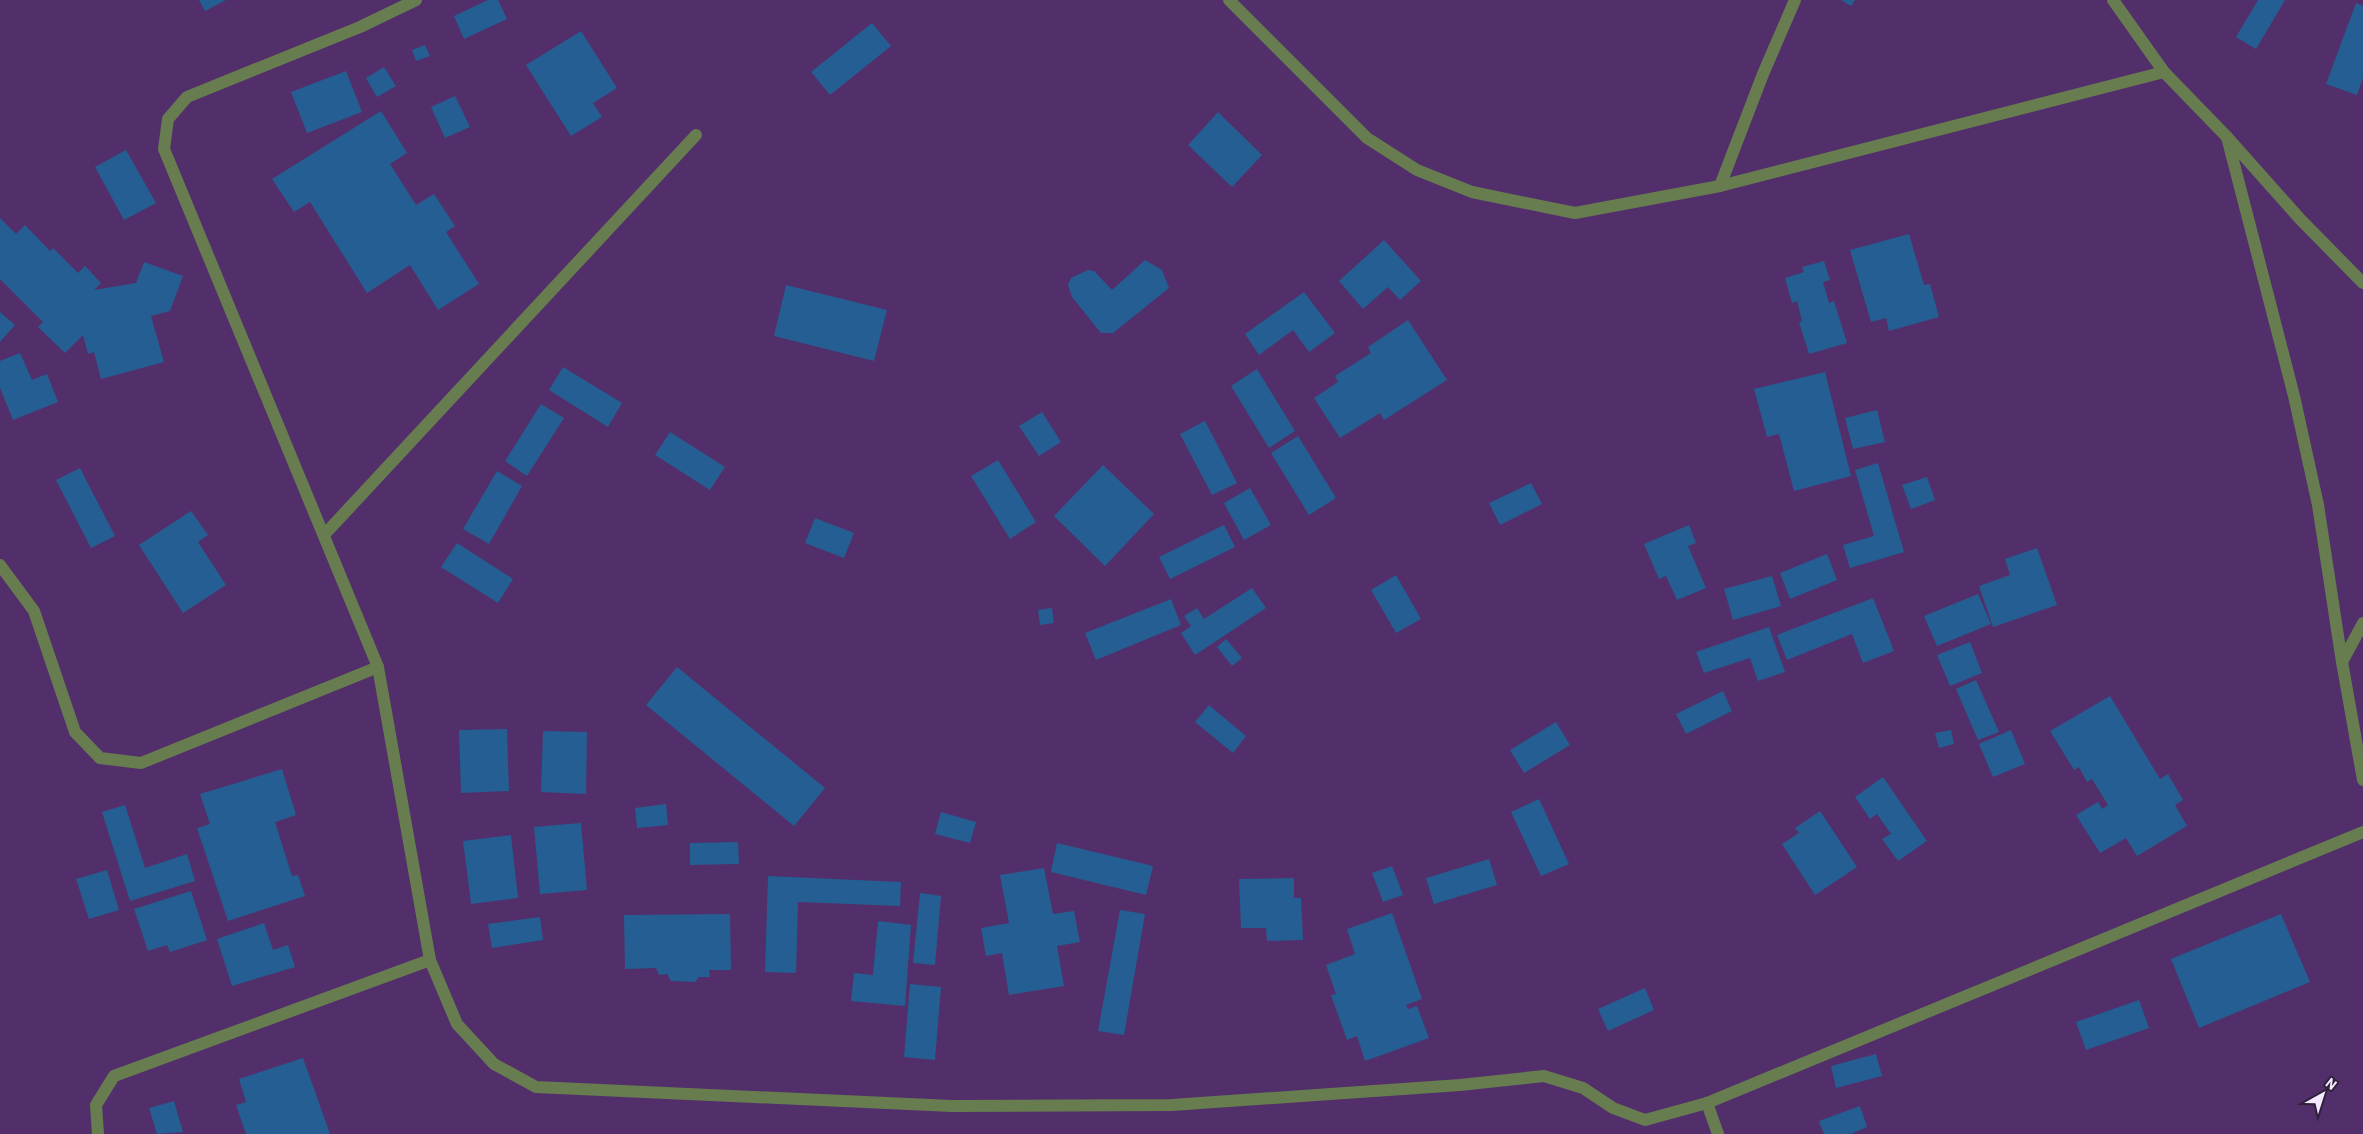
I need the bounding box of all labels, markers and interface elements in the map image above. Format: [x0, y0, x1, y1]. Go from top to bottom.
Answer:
north arrow [2298, 1069, 2348, 1119]
text: N [2323, 1074, 2340, 1093]

